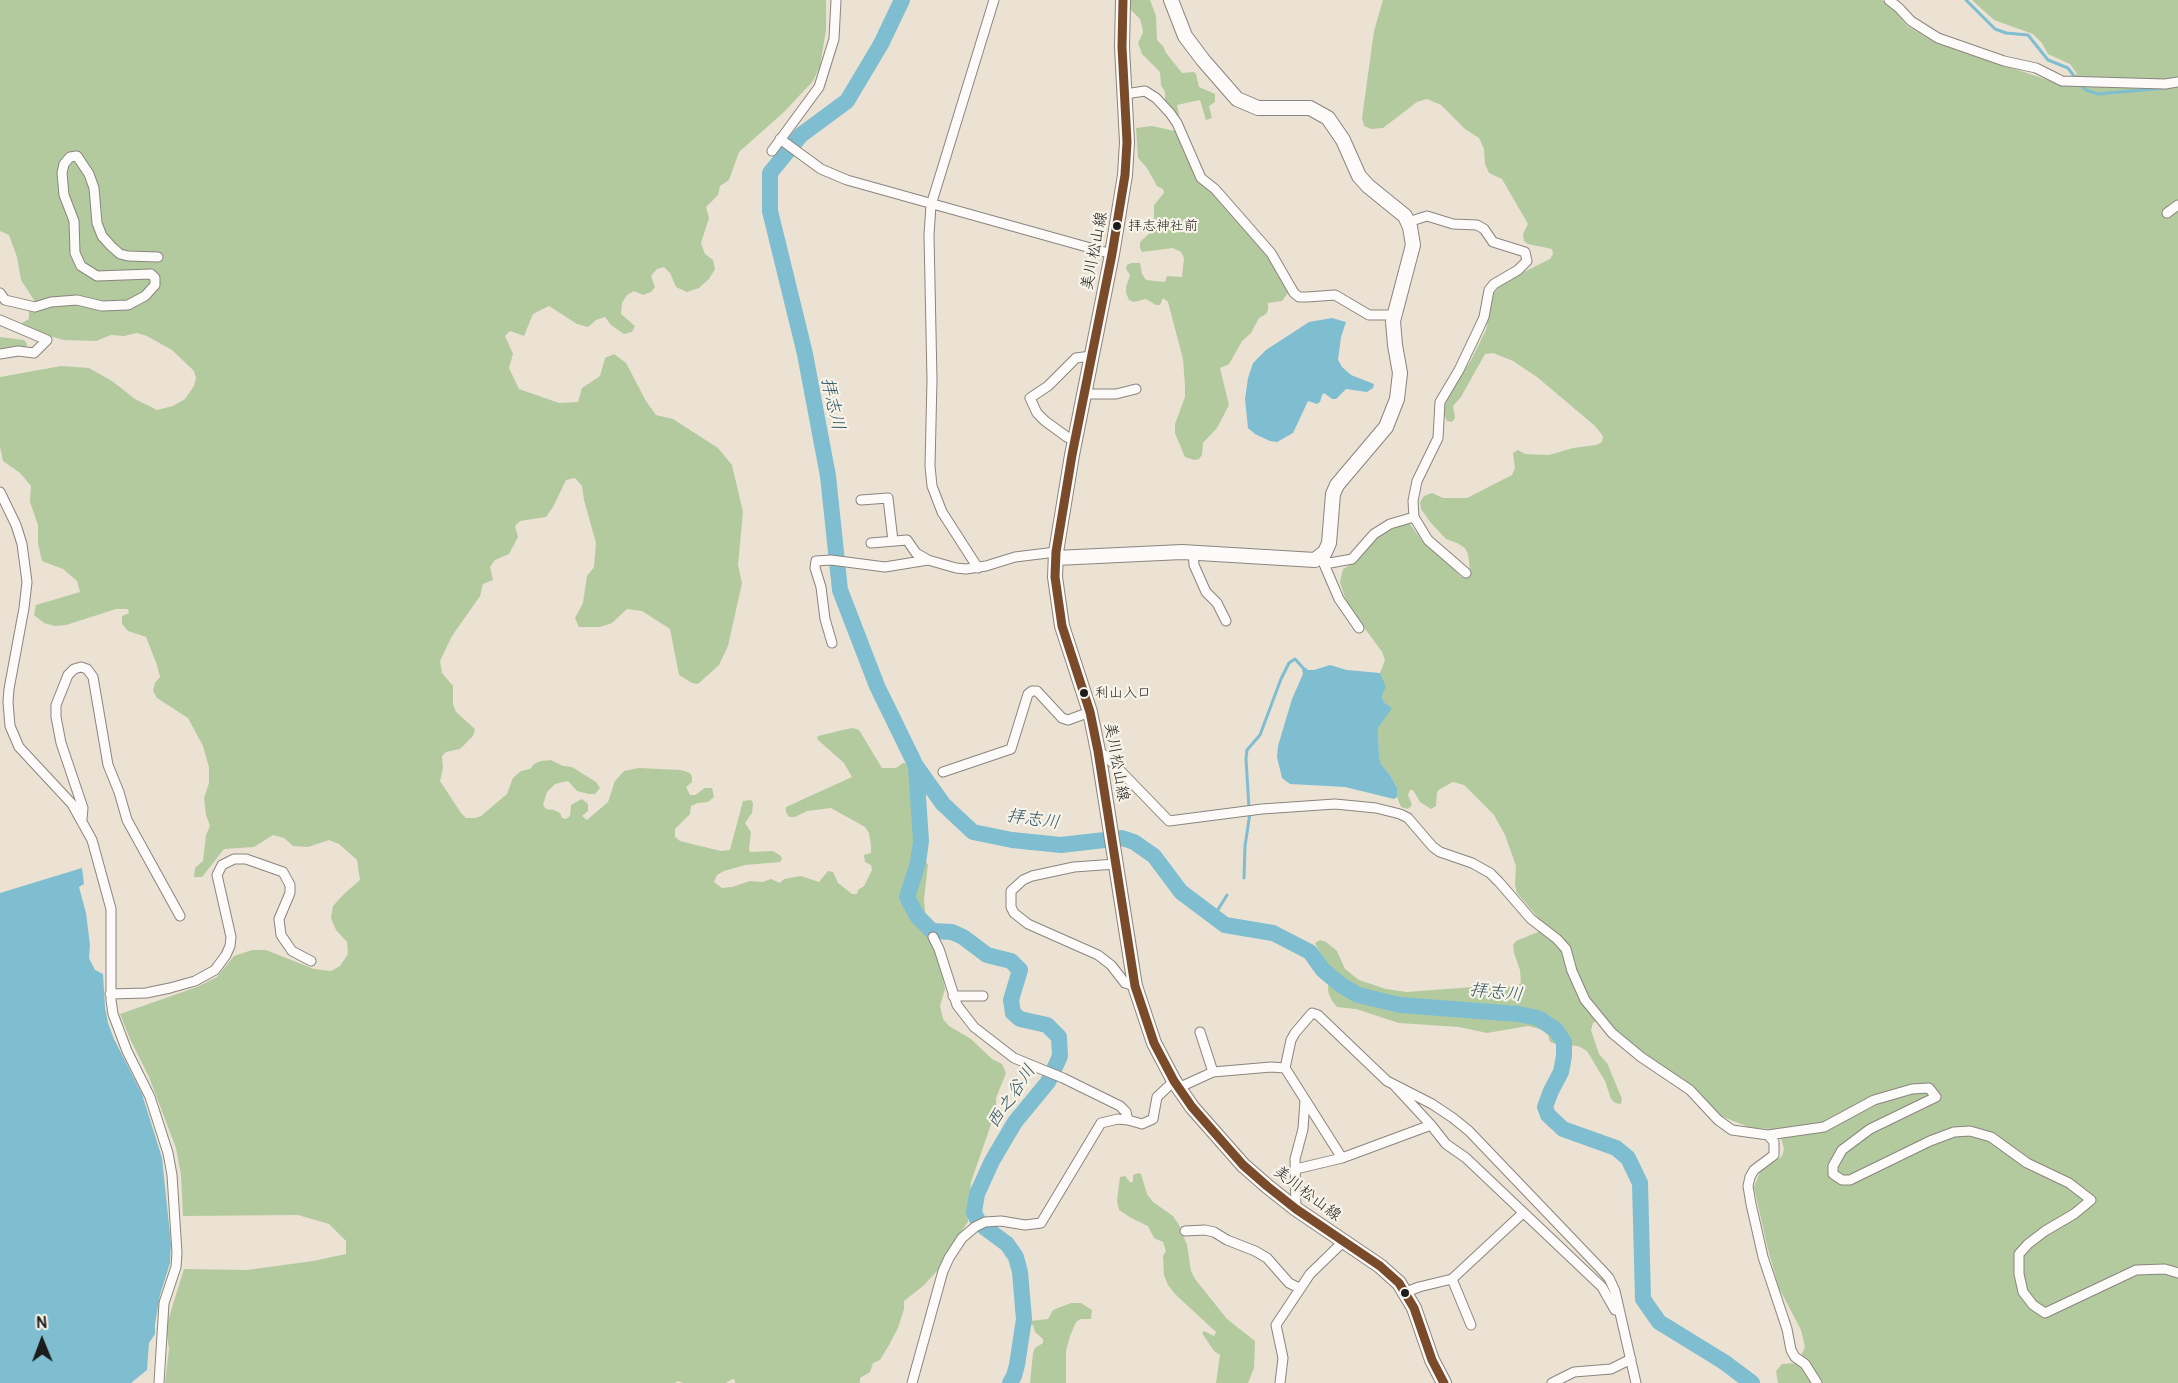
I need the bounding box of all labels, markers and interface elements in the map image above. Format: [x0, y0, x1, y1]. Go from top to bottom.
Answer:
street label: 美川松山線 [1078, 210, 1112, 292]
place label: 拝志神社前 [1128, 218, 1198, 234]
marker: 拝志神社前 [1111, 220, 1123, 232]
water label: 拝志川 [815, 375, 849, 433]
place label: 利山入口 [1095, 685, 1151, 701]
marker: 利山入口 [1078, 687, 1090, 699]
street label: 美川松山線 [1100, 721, 1132, 803]
water label: 拝志川 [1005, 806, 1061, 834]
water label: 拝志川 [1468, 979, 1524, 1007]
water label: 西之谷川 [983, 1061, 1041, 1133]
street label: 美川松山線 [1269, 1162, 1345, 1226]
unlabelled marker [1399, 1287, 1411, 1299]
north arrow [12, 1311, 72, 1371]
text: N [36, 1313, 47, 1333]

